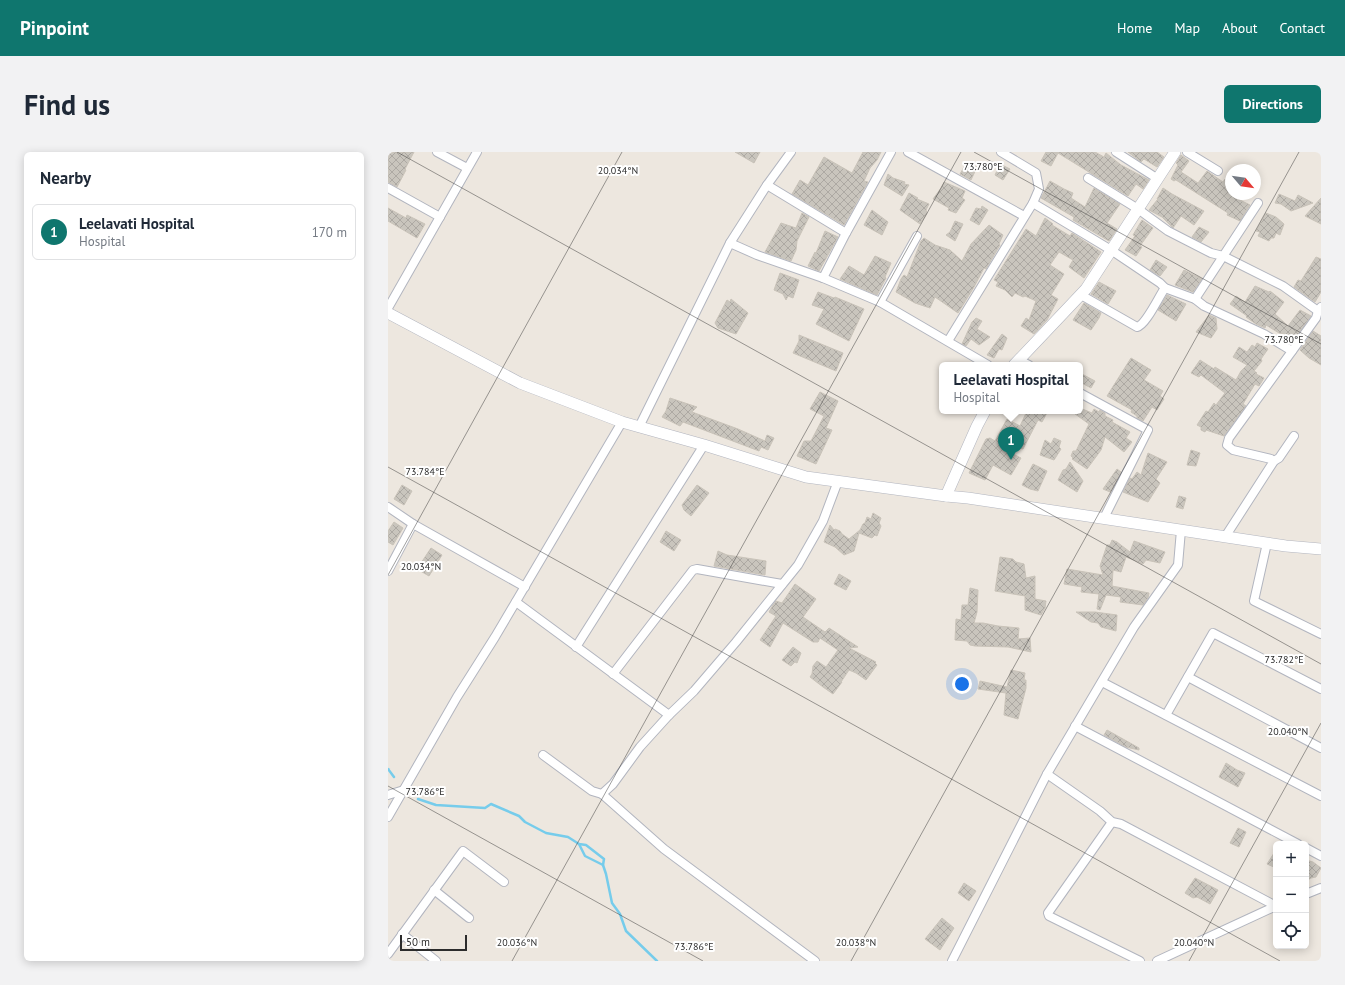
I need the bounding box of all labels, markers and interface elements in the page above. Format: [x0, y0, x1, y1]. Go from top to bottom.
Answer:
text: Pinpoint [20, 16, 89, 40]
text: Home [1117, 19, 1152, 37]
text: Map [1174, 19, 1200, 37]
text: About [1222, 19, 1258, 37]
text: Contact [1280, 19, 1325, 37]
button: Directions [1224, 85, 1321, 123]
text: Find us [24, 86, 110, 123]
text: 73.780°E [964, 160, 1003, 173]
text: 20.034°N [598, 164, 638, 177]
north arrow [1225, 164, 1261, 200]
text: Nearby [40, 167, 91, 189]
text: Leelavati Hospital [79, 214, 194, 233]
text: 1 [50, 224, 58, 241]
text: 170 m [312, 224, 347, 241]
text: Hospital [79, 233, 125, 250]
text: 73.780°E [1265, 333, 1304, 346]
popup [939, 362, 1083, 414]
text: Leelavati Hospital [953, 370, 1069, 389]
text: Hospital [953, 389, 1000, 406]
pin: 1 [998, 427, 1024, 460]
text: 73.784°E [406, 465, 445, 478]
text: 20.034°N [401, 560, 441, 573]
text: 73.782°E [1265, 653, 1304, 666]
your location [952, 674, 972, 694]
text: 20.040°N [1268, 725, 1308, 738]
text: 73.786°E [406, 785, 445, 798]
map controls [1273, 841, 1309, 949]
button: + [1273, 841, 1309, 877]
button: − [1273, 877, 1309, 913]
button: locate [1273, 913, 1309, 949]
scale bar [400, 933, 467, 952]
text: 50 m [406, 935, 430, 949]
text: 20.036°N [497, 936, 537, 949]
text: 20.038°N [836, 936, 876, 949]
text: 20.040°N [1174, 936, 1214, 949]
text: 73.786°E [675, 940, 714, 953]

